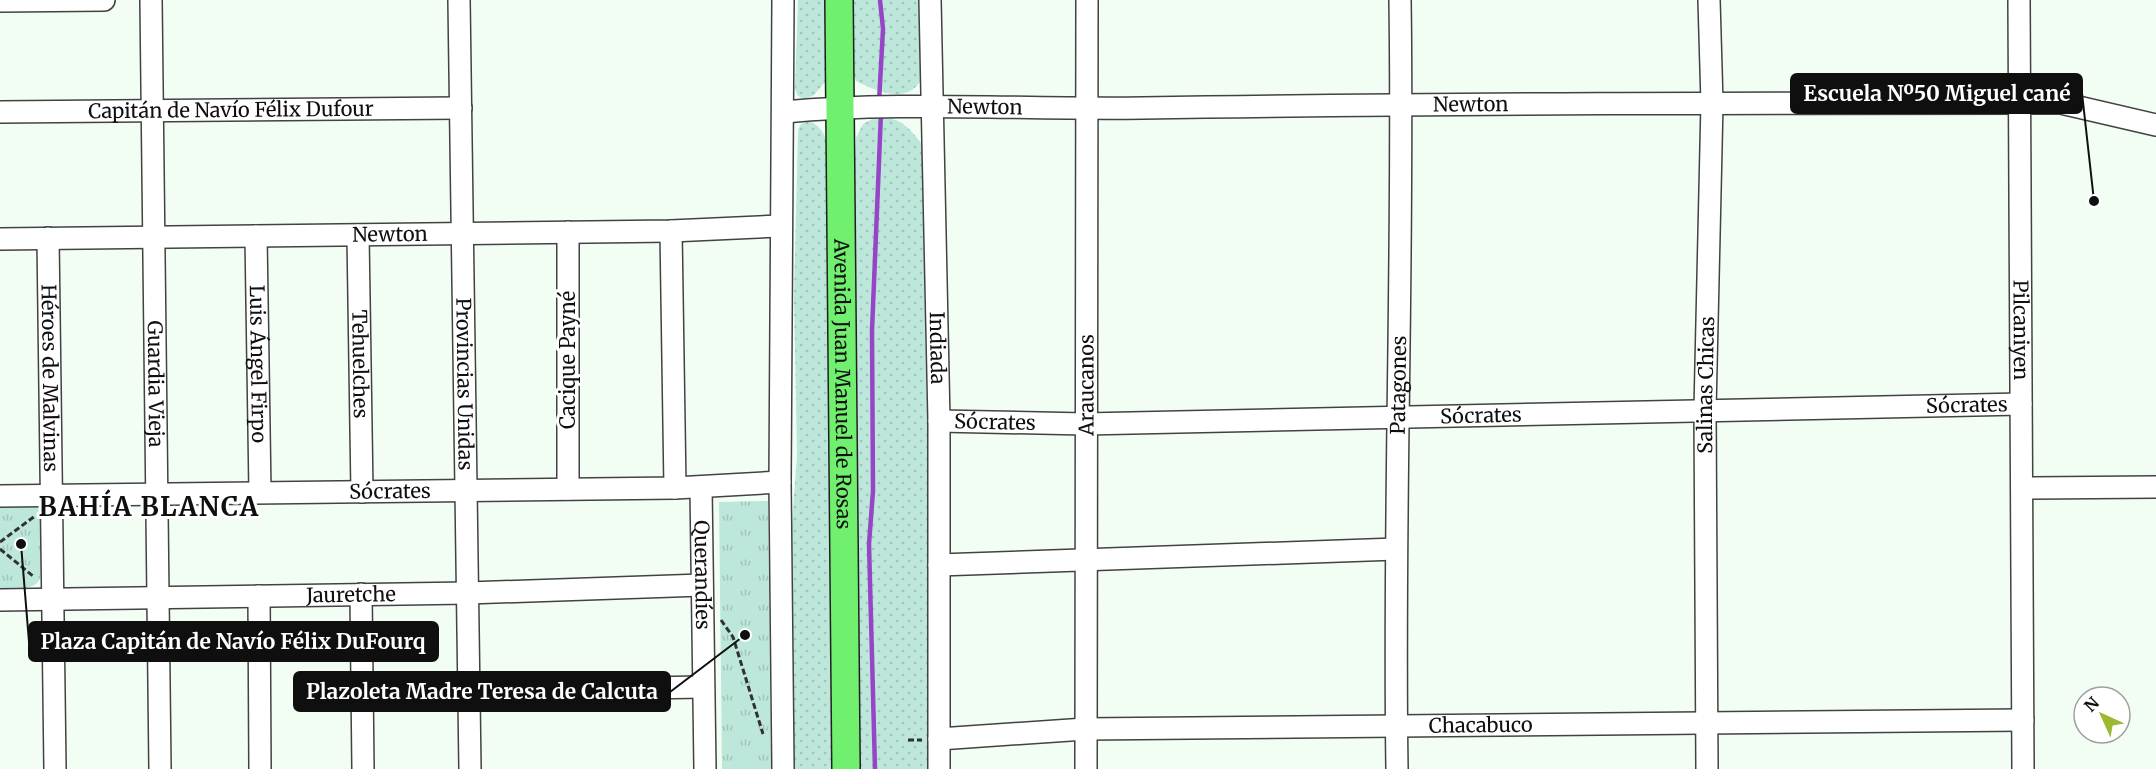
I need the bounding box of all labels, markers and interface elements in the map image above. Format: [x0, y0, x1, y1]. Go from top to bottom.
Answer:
callout: Escuela Nº50 Miguel cané [1791, 74, 2082, 113]
text: Escuela Nº50 Miguel cané [1803, 80, 2071, 107]
street label: Newton [1433, 91, 1509, 117]
street label: Newton [947, 93, 1023, 119]
street label: Capitán de Navío Félix Dufour [88, 96, 374, 123]
street label: Newton [352, 221, 428, 247]
street label: Avenida Juan Manuel de Rosas [829, 238, 857, 529]
street label: Pilcaniyen [2008, 280, 2034, 380]
street label: Héroes de Malvinas [37, 284, 64, 472]
street label: Luis Ángel Firpo [245, 285, 273, 444]
street label: Cacique Payné [555, 291, 580, 429]
street label: Provincias Unidas [451, 297, 479, 471]
street label: Tehuelches [347, 309, 374, 419]
street label: Indiada [925, 311, 951, 385]
street label: Salinas Chicas [1692, 316, 1719, 454]
street label: Guardia Vieja [143, 320, 169, 448]
street label: Araucanos [1073, 334, 1099, 437]
street label: Patagones [1385, 335, 1411, 435]
street label: Sócrates [1926, 391, 2008, 418]
street label: Sócrates [1440, 402, 1522, 428]
street label: Sócrates [954, 408, 1036, 435]
street label: Sócrates [349, 478, 431, 504]
district label: BAHÍA BLANCA [38, 489, 260, 523]
street label: Querandíes [689, 520, 716, 630]
street label: Jauretche [305, 581, 396, 607]
callout: Plaza Capitán de Navío Félix DuFourq [29, 622, 438, 661]
text: Plaza Capitán de Navío Félix DuFourq [41, 628, 426, 655]
callout: Plazoleta Madre Teresa de Calcuta [294, 672, 670, 711]
text: Plazoleta Madre Teresa de Calcuta [306, 678, 658, 705]
north arrow [2072, 685, 2132, 745]
text: N [2080, 693, 2103, 716]
street label: Chacabuco [1429, 712, 1533, 738]

